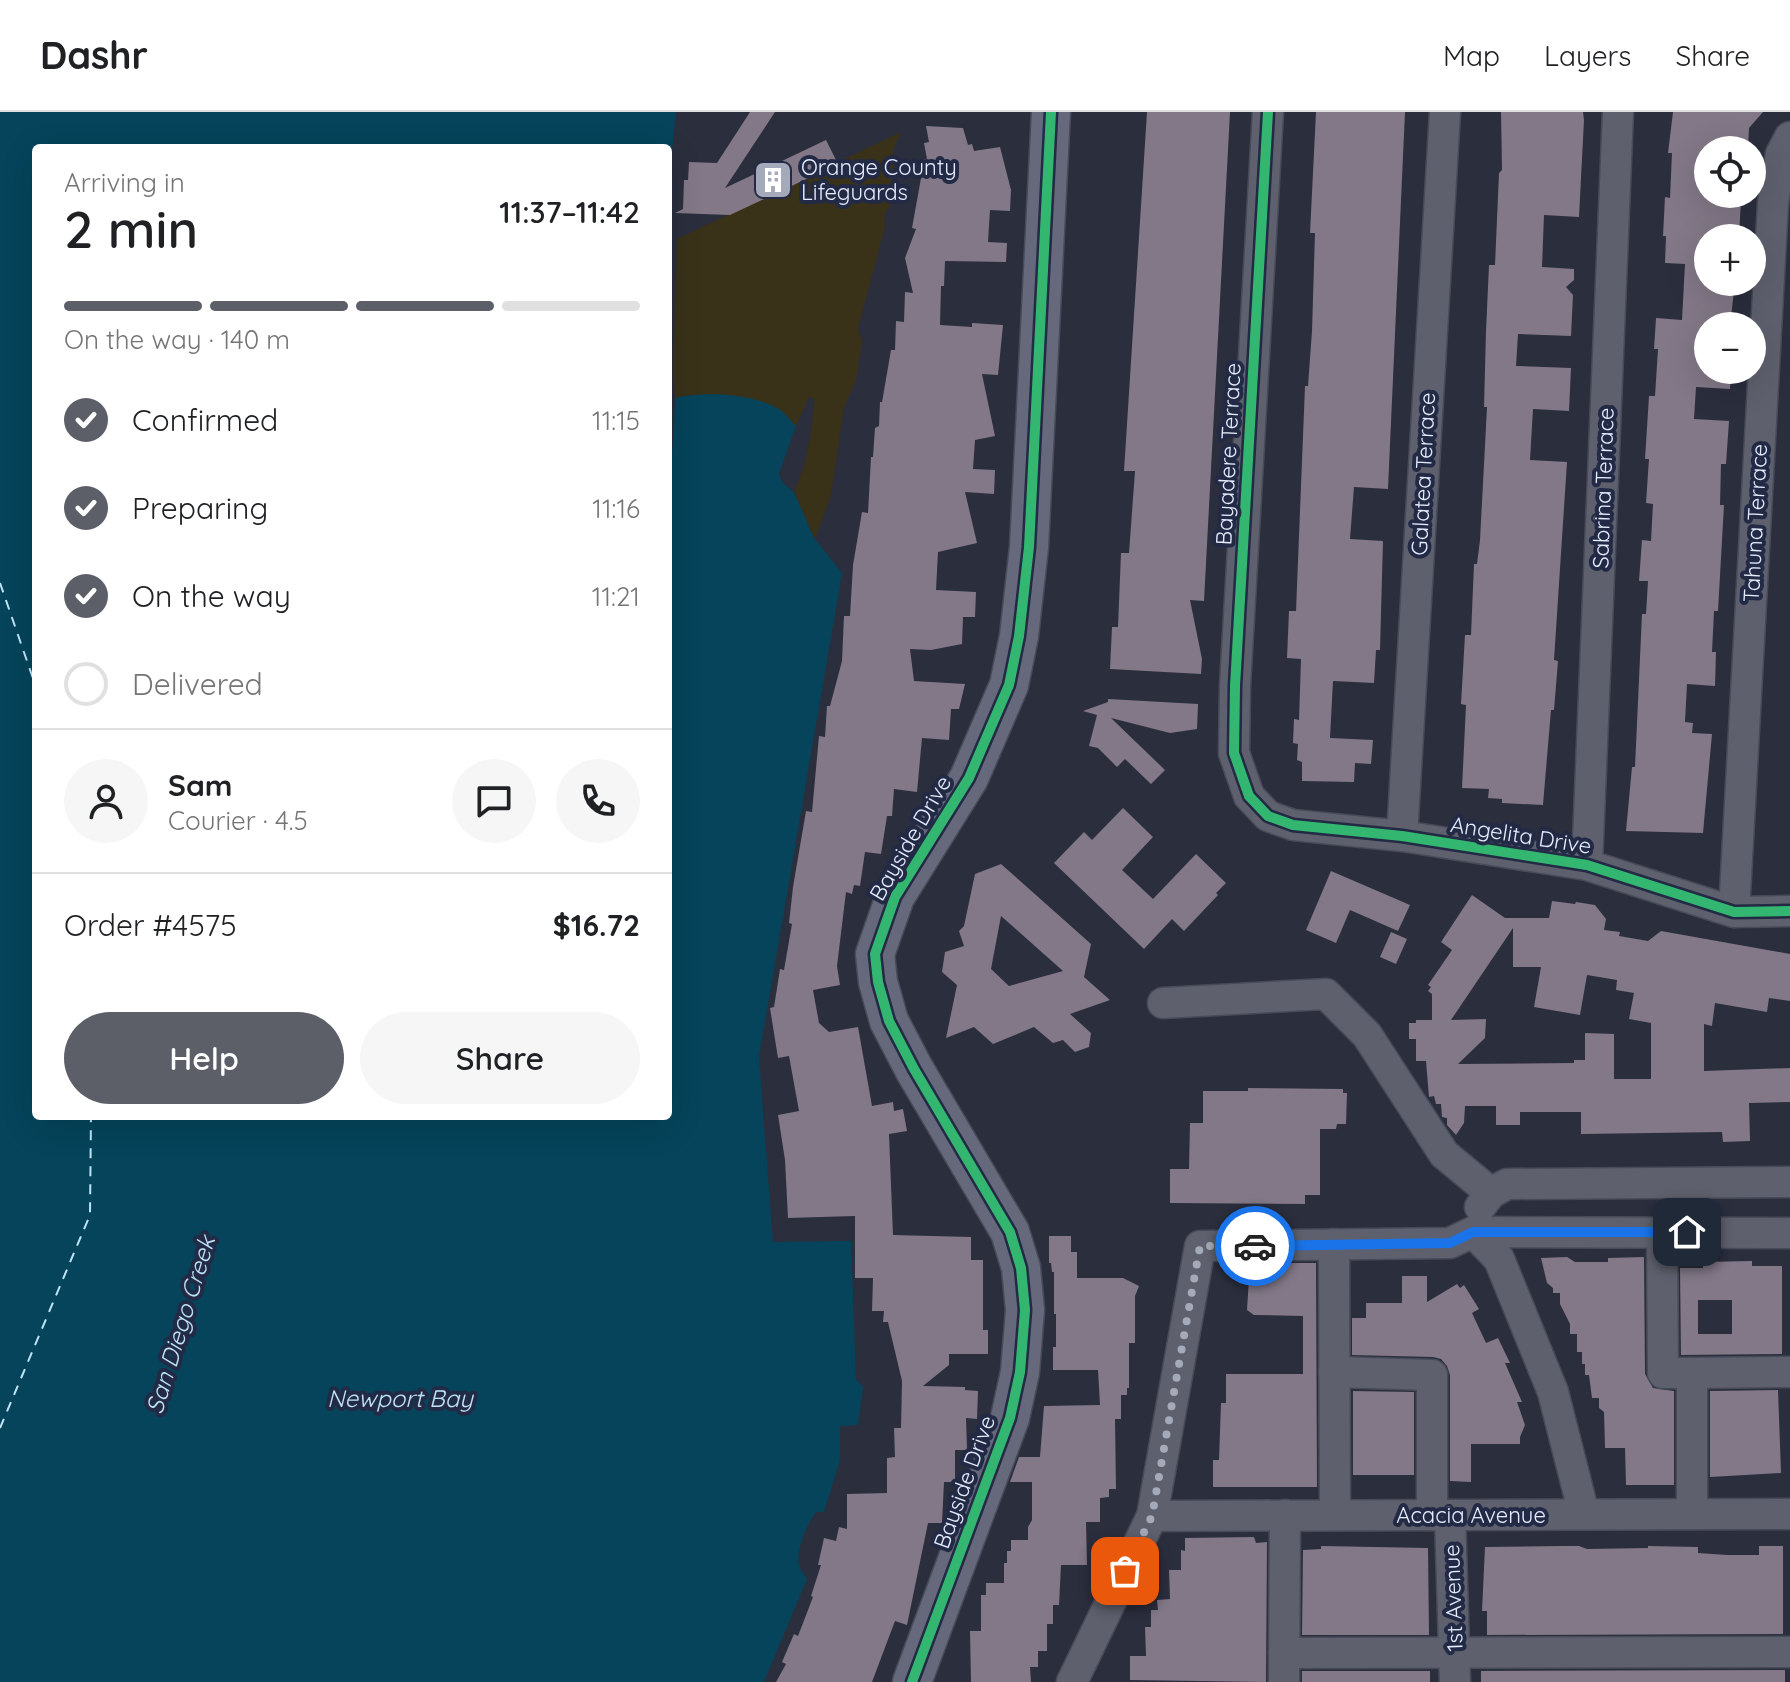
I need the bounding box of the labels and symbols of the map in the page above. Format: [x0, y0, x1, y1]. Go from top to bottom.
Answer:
place label: Orange County Lifeguards [801, 153, 957, 206]
building icon: Orange County Lifeguards [752, 159, 794, 201]
street label: Bayadere Terrace [1209, 362, 1247, 546]
street label: Galatea Terrace [1405, 392, 1441, 556]
street label: Sabrina Terrace [1586, 407, 1620, 569]
street label: Tahuna Terrace [1737, 443, 1773, 603]
street label: Bayside Drive [863, 771, 957, 905]
street label: Angelita Drive [1449, 810, 1593, 860]
pin [1653, 1198, 1721, 1266]
courier [1215, 1206, 1295, 1286]
water label: San Diego Creek [139, 1230, 222, 1417]
water label: Newport Bay [327, 1383, 474, 1413]
street label: Bayside Drive [927, 1412, 1001, 1552]
street label: Acacia Avenue [1396, 1501, 1546, 1529]
pin [1091, 1537, 1159, 1605]
street label: 1st Avenue [1437, 1544, 1469, 1652]

